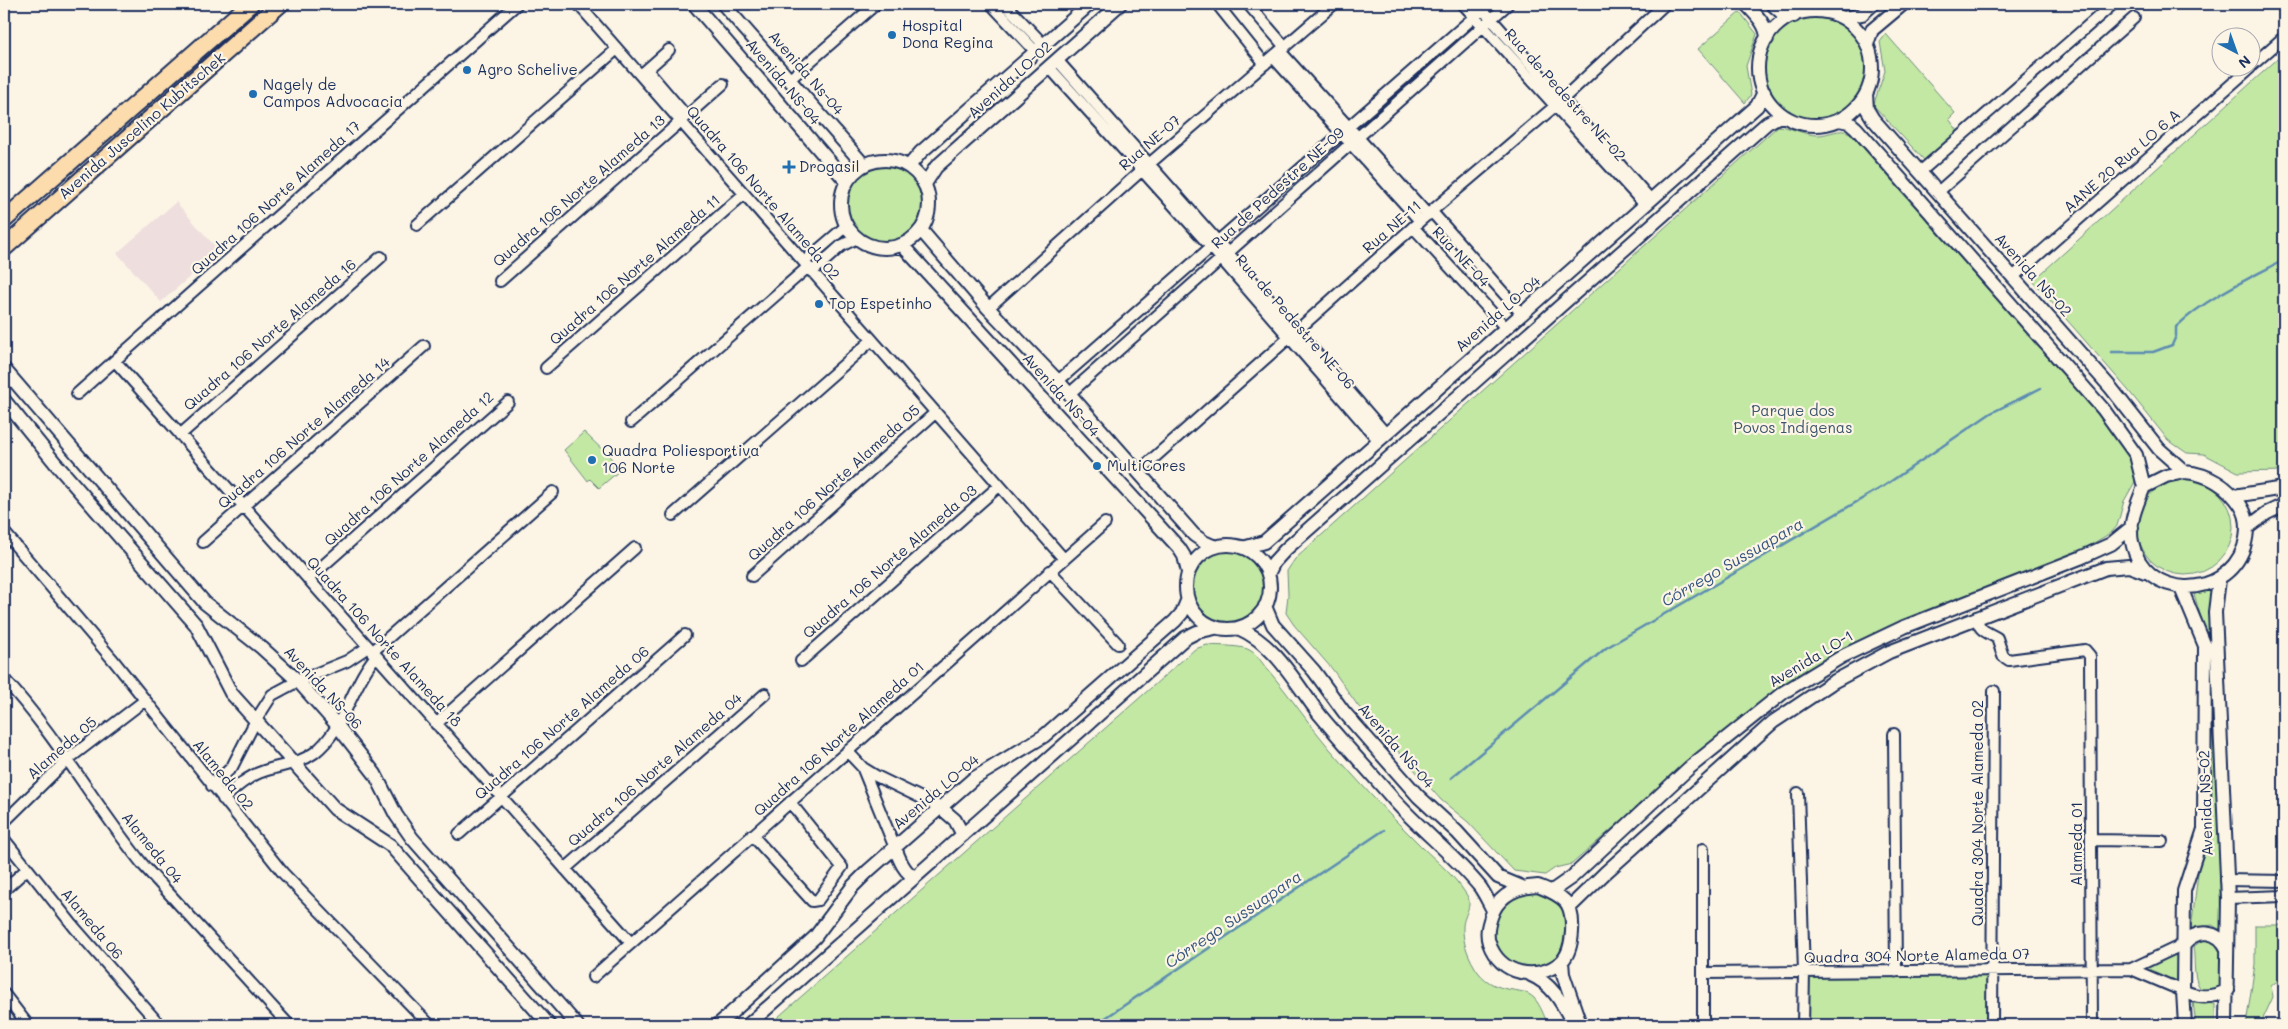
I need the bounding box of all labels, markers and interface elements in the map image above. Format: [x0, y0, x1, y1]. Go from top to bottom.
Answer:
place label: Hospital Dona Regina [902, 15, 994, 52]
street label: Rua de Pedestre NE-02 [1501, 24, 1631, 165]
street label: Avenida Ns-04 [765, 26, 849, 119]
north arrow [2210, 28, 2260, 78]
marker: Hospital Dona Regina [886, 29, 898, 41]
street label: Avenida NS-04 [742, 34, 826, 129]
street label: Avenida LO-02 [963, 36, 1056, 122]
street label: Avenida Juscelino Kubitschek [54, 47, 229, 203]
text: N [2235, 52, 2255, 73]
place label: Agro Schelive [477, 59, 578, 79]
marker: Agro Schelive [461, 64, 473, 76]
place label: Nagely de Campos Advocacia [263, 74, 403, 111]
marker: Nagely de Campos Advocacia [247, 88, 259, 100]
street label: Quadra 106 Norte Alameda 02 [683, 101, 845, 284]
street label: AANE 20 Rua LO 6 A [2059, 104, 2184, 216]
street label: Quadra 106 Norte Alameda 13 [488, 110, 669, 271]
street label: Rua NE-07 [1114, 110, 1184, 175]
street label: Quadra 106 Norte Alameda 17 [186, 116, 364, 279]
street label: Rua de Pedestre NE-09 [1207, 122, 1348, 252]
place label: Drogasil [799, 156, 859, 176]
marker: Drogasil [783, 161, 795, 173]
street label: Quadra 106 Norte Alameda 11 [545, 189, 724, 349]
street label: Rua NE-11 [1358, 195, 1425, 257]
street label: Rua NE-04 [1428, 222, 1495, 291]
street label: Avenida NS-02 [1991, 228, 2077, 320]
street label: Rua de Pedestre NE-06 [1232, 250, 1360, 393]
street label: Quadra 106 Norte Alameda 16 [179, 254, 360, 415]
street label: Avenida LO-04 [1450, 271, 1544, 356]
place label: Top Espetinho [829, 293, 932, 313]
marker: Top Espetinho [813, 298, 825, 310]
street label: Avenida NS-04 [1019, 348, 1105, 441]
street label: Quadra 106 Norte Alameda 14 [213, 352, 394, 513]
street label: Quadra 106 Norte Alameda 12 [319, 387, 497, 550]
street label: Quadra 106 Norte Alameda 05 [743, 400, 924, 565]
park label: Parque dos Povos Indígenas [1733, 400, 1853, 437]
place label: Quadra Poliesportiva 106 Norte [602, 440, 760, 477]
marker: Quadra Poliesportiva 106 Norte [586, 454, 598, 466]
place label: MultiCores [1107, 455, 1186, 475]
marker: MultiCores [1091, 460, 1103, 472]
street label: Quadra 106 Norte Alameda 03 [798, 480, 981, 643]
water label: Córrego Sussuapara [1657, 512, 1807, 611]
street label: Quadra 106 Norte Alameda 18 [303, 552, 467, 731]
street label: Avenida LO-1 [1764, 625, 1857, 691]
street label: Avenida NS-06 [280, 641, 367, 733]
street label: Quadra 106 Norte Alameda 06 [470, 641, 653, 804]
street label: Quadra 106 Norte Alameda 01 [749, 656, 928, 820]
street label: Quadra 106 Norte Alameda 04 [563, 688, 746, 851]
street label: Avenida NS-04 [1354, 699, 1439, 792]
street label: Quadra 304 Norte Alameda 02 [1967, 700, 1987, 926]
street label: Alameda 05 [22, 711, 101, 783]
street label: Alameda 02 [189, 735, 259, 814]
street label: Avenida LO-04 [888, 749, 983, 833]
street label: Avenida NS-02 [2193, 750, 2217, 856]
street label: Alameda 01 [2066, 802, 2086, 886]
street label: Alameda 04 [118, 807, 188, 887]
water label: Córrego Sussuapara [1160, 865, 1305, 972]
street label: Alameda 06 [57, 884, 128, 963]
street label: Quadra 304 Norte Alameda 07 [1804, 943, 2030, 967]

